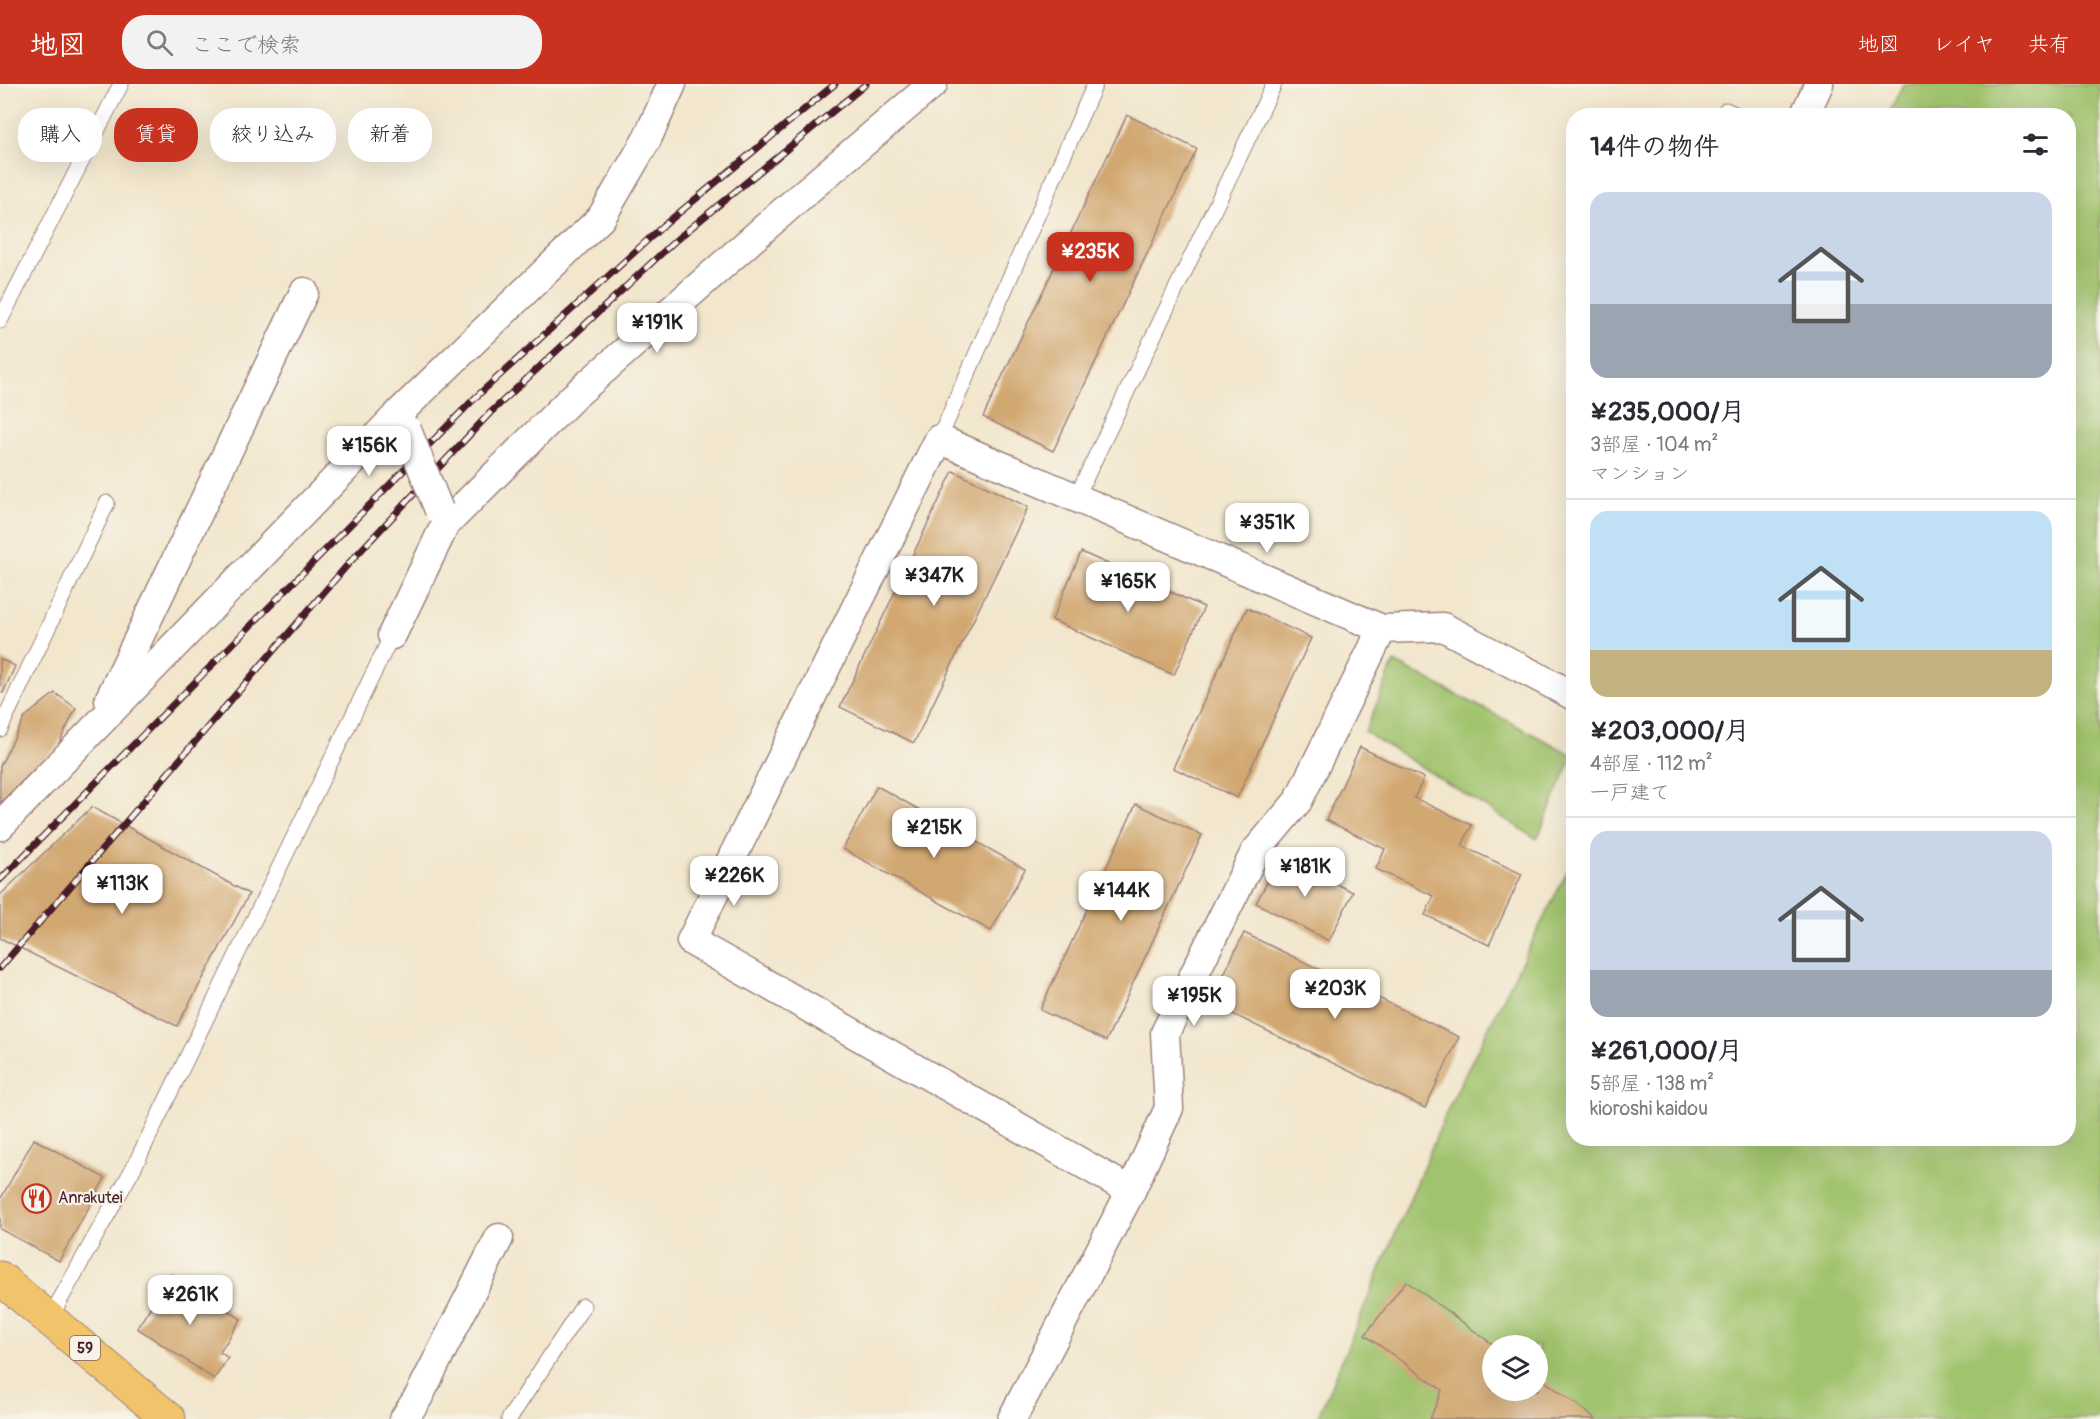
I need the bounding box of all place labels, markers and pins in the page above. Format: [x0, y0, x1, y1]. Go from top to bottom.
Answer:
pin: ¥235K [1048, 232, 1132, 283]
pin: ¥191K [615, 303, 699, 354]
pin: ¥156K [327, 426, 411, 477]
pin: ¥351K [1225, 503, 1309, 554]
pin: ¥347K [892, 556, 976, 607]
pin: ¥165K [1086, 562, 1170, 613]
pin: ¥215K [892, 808, 976, 859]
pin: ¥181K [1263, 847, 1347, 898]
pin: ¥226K [692, 856, 776, 907]
pin: ¥113K [80, 864, 164, 915]
pin: ¥144K [1079, 871, 1163, 922]
pin: ¥203K [1293, 969, 1377, 1020]
pin: ¥195K [1152, 976, 1236, 1027]
restaurant icon: Anrakutei [21, 1182, 53, 1214]
place label: Anrakutei [58, 1188, 123, 1208]
pin: ¥261K [148, 1275, 232, 1326]

